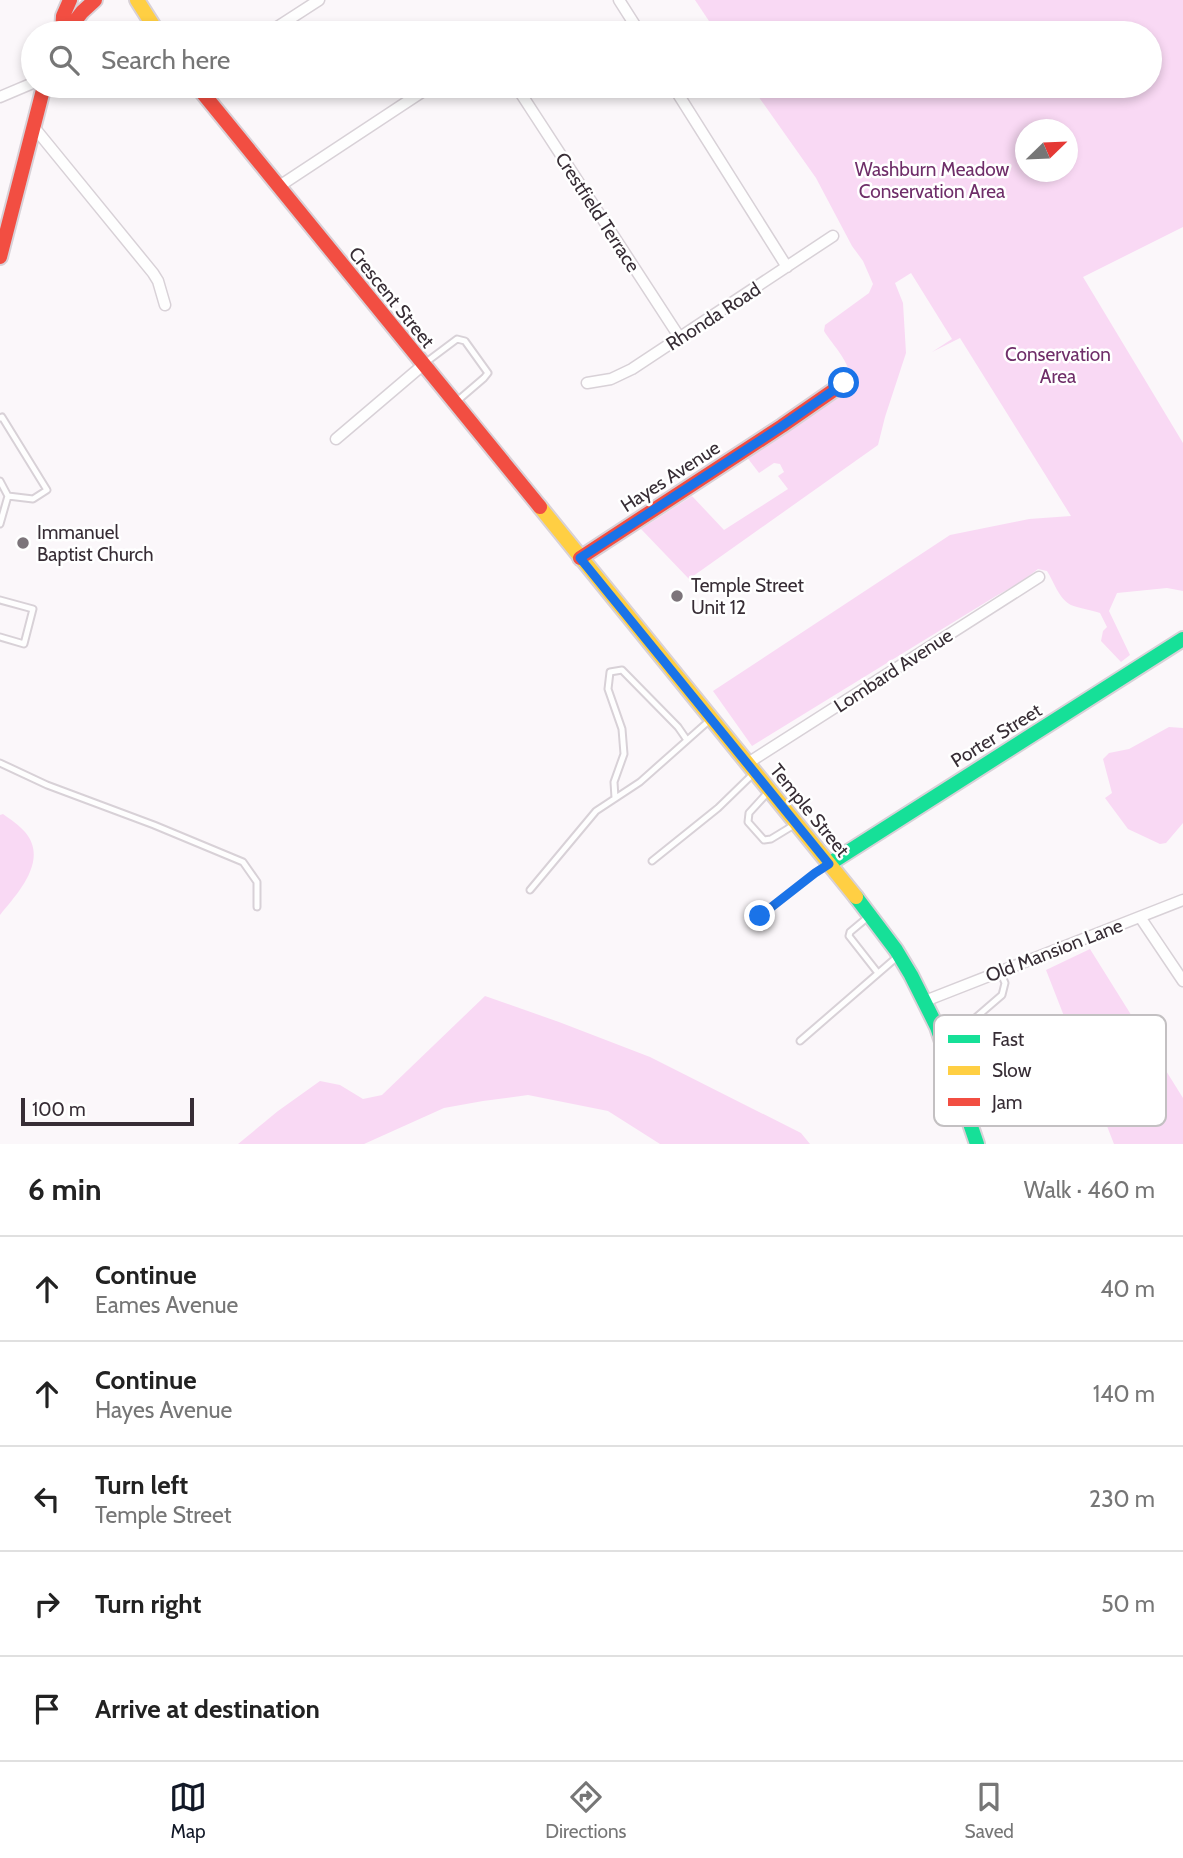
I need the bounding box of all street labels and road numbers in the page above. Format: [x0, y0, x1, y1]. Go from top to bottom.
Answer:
street label: Crestfield Terrace [550, 148, 645, 277]
street label: Crescent Street [344, 242, 440, 353]
street label: Rhonda Road [662, 277, 765, 355]
street label: Hayes Avenue [616, 436, 724, 517]
street label: Lombard Avenue [830, 623, 957, 717]
street label: Porter Street [947, 698, 1046, 772]
street label: Temple Street [765, 759, 854, 862]
street label: Old Mansion Lane [982, 914, 1126, 987]

